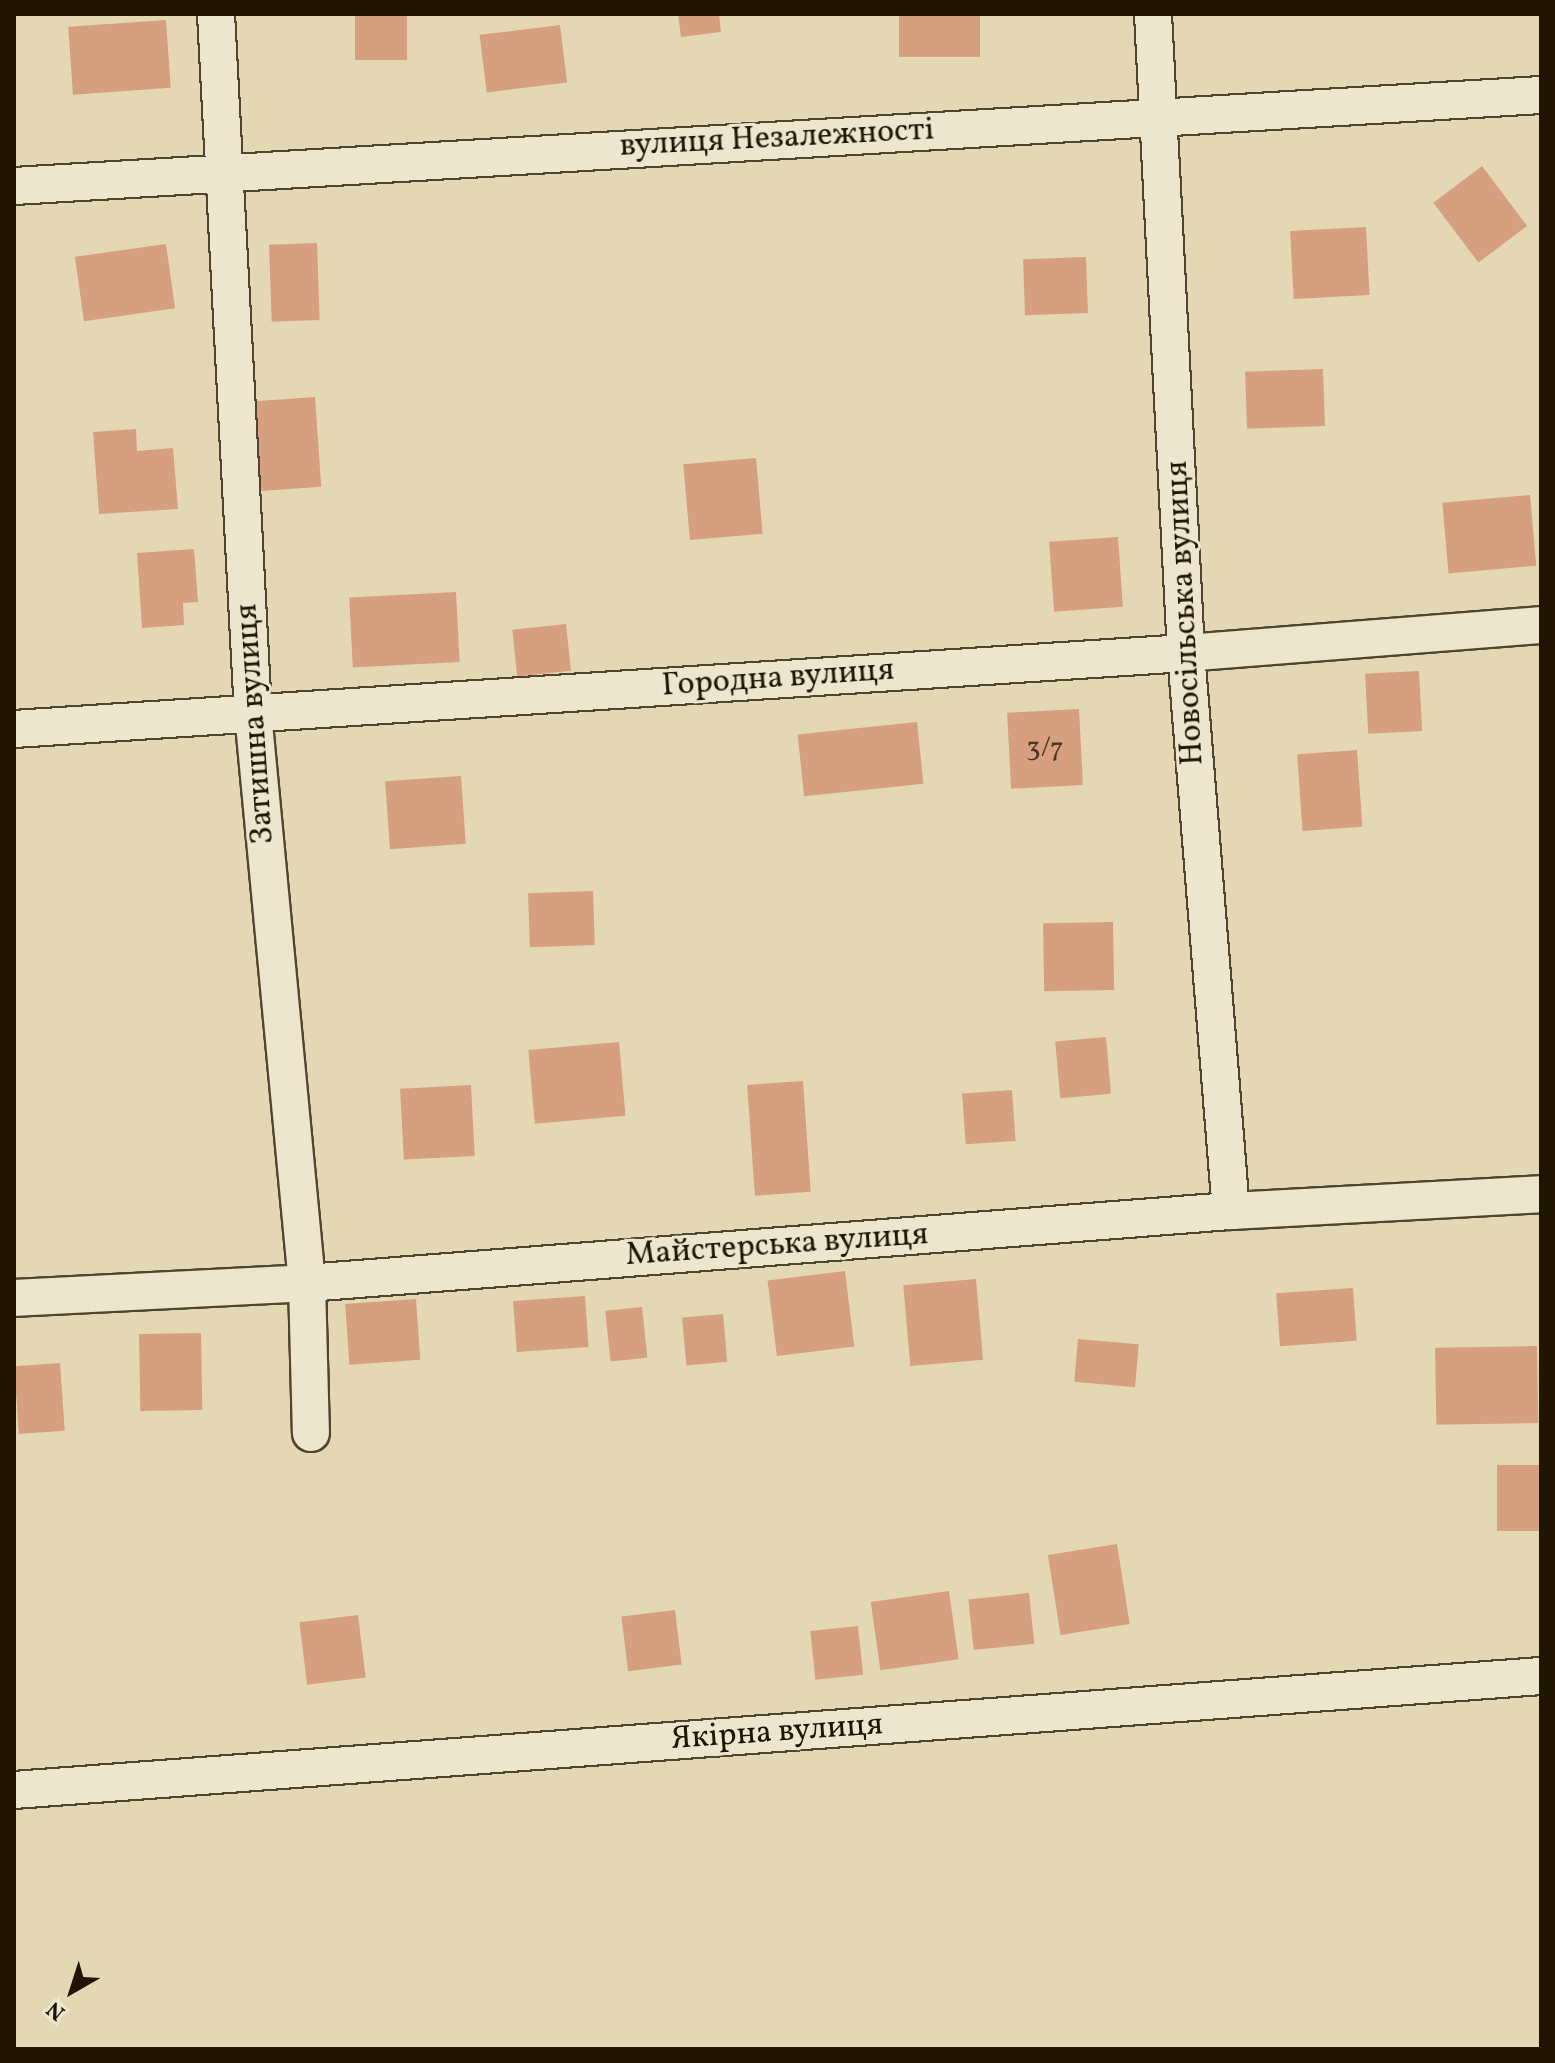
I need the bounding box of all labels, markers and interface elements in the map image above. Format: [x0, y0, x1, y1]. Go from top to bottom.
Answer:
street label: вулиця Незалежності [619, 112, 935, 166]
street label: Новосільська вулиця [1159, 460, 1213, 766]
street label: Затишна вулиця [228, 602, 284, 846]
street label: Городна вулиця [661, 652, 895, 706]
house number: 3/7 [1026, 732, 1064, 766]
street label: Майстерська вулиця [624, 1216, 930, 1276]
street label: Якірна вулиця [670, 1706, 884, 1760]
north arrow [32, 1951, 112, 2031]
text: N [41, 1993, 73, 2027]

